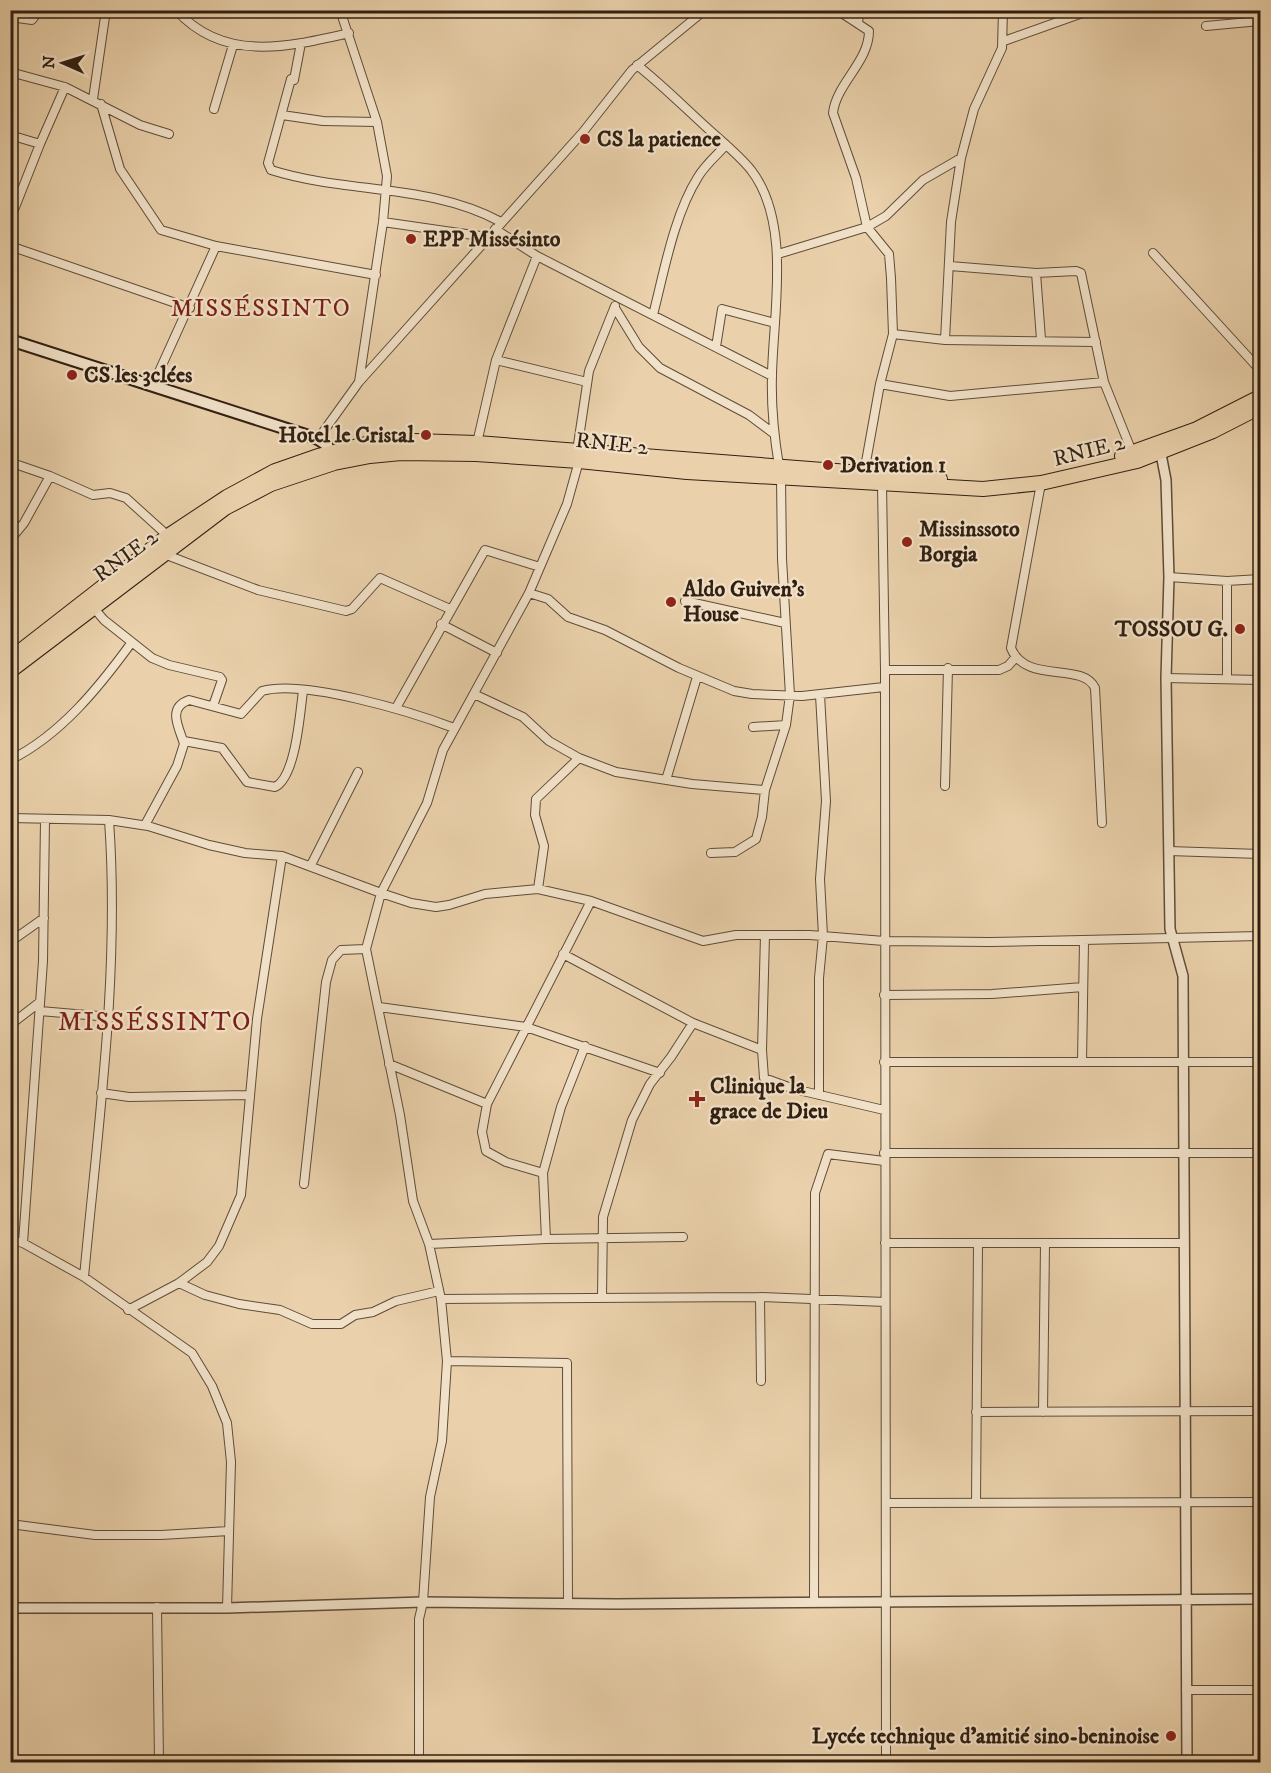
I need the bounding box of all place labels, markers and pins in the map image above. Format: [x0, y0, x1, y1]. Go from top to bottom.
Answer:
place label: CS la patience [597, 126, 721, 153]
marker: CS la patience [578, 132, 592, 146]
place label: EPP Missésinto [423, 226, 561, 253]
marker: EPP Missésinto [404, 232, 418, 246]
place label: CS les 3clées [84, 362, 193, 389]
marker: CS les 3clées [65, 368, 79, 382]
place label: Hotel le Cristal [279, 422, 414, 449]
marker: Hotel le Cristal [419, 428, 433, 442]
place label: Derivation 1 [840, 452, 946, 479]
marker: Derivation 1 [821, 458, 835, 472]
place label: Missinssoto Borgia [919, 516, 1020, 568]
marker: Missinssoto Borgia [900, 535, 914, 549]
place label: Aldo Guiven's House [682, 576, 805, 628]
marker: Aldo Guiven's House [664, 595, 678, 609]
place label: TOSSOU G. [1114, 616, 1228, 643]
marker: TOSSOU G. [1233, 622, 1247, 636]
place label: Clinique la grace de Dieu [709, 1073, 829, 1125]
marker: Clinique la grace de Dieu [688, 1090, 706, 1108]
place label: Lycée technique d’amitié sino-beninoise [812, 1723, 1159, 1750]
marker: Lycée technique d’amitié sino-beninoise [1164, 1729, 1178, 1743]

